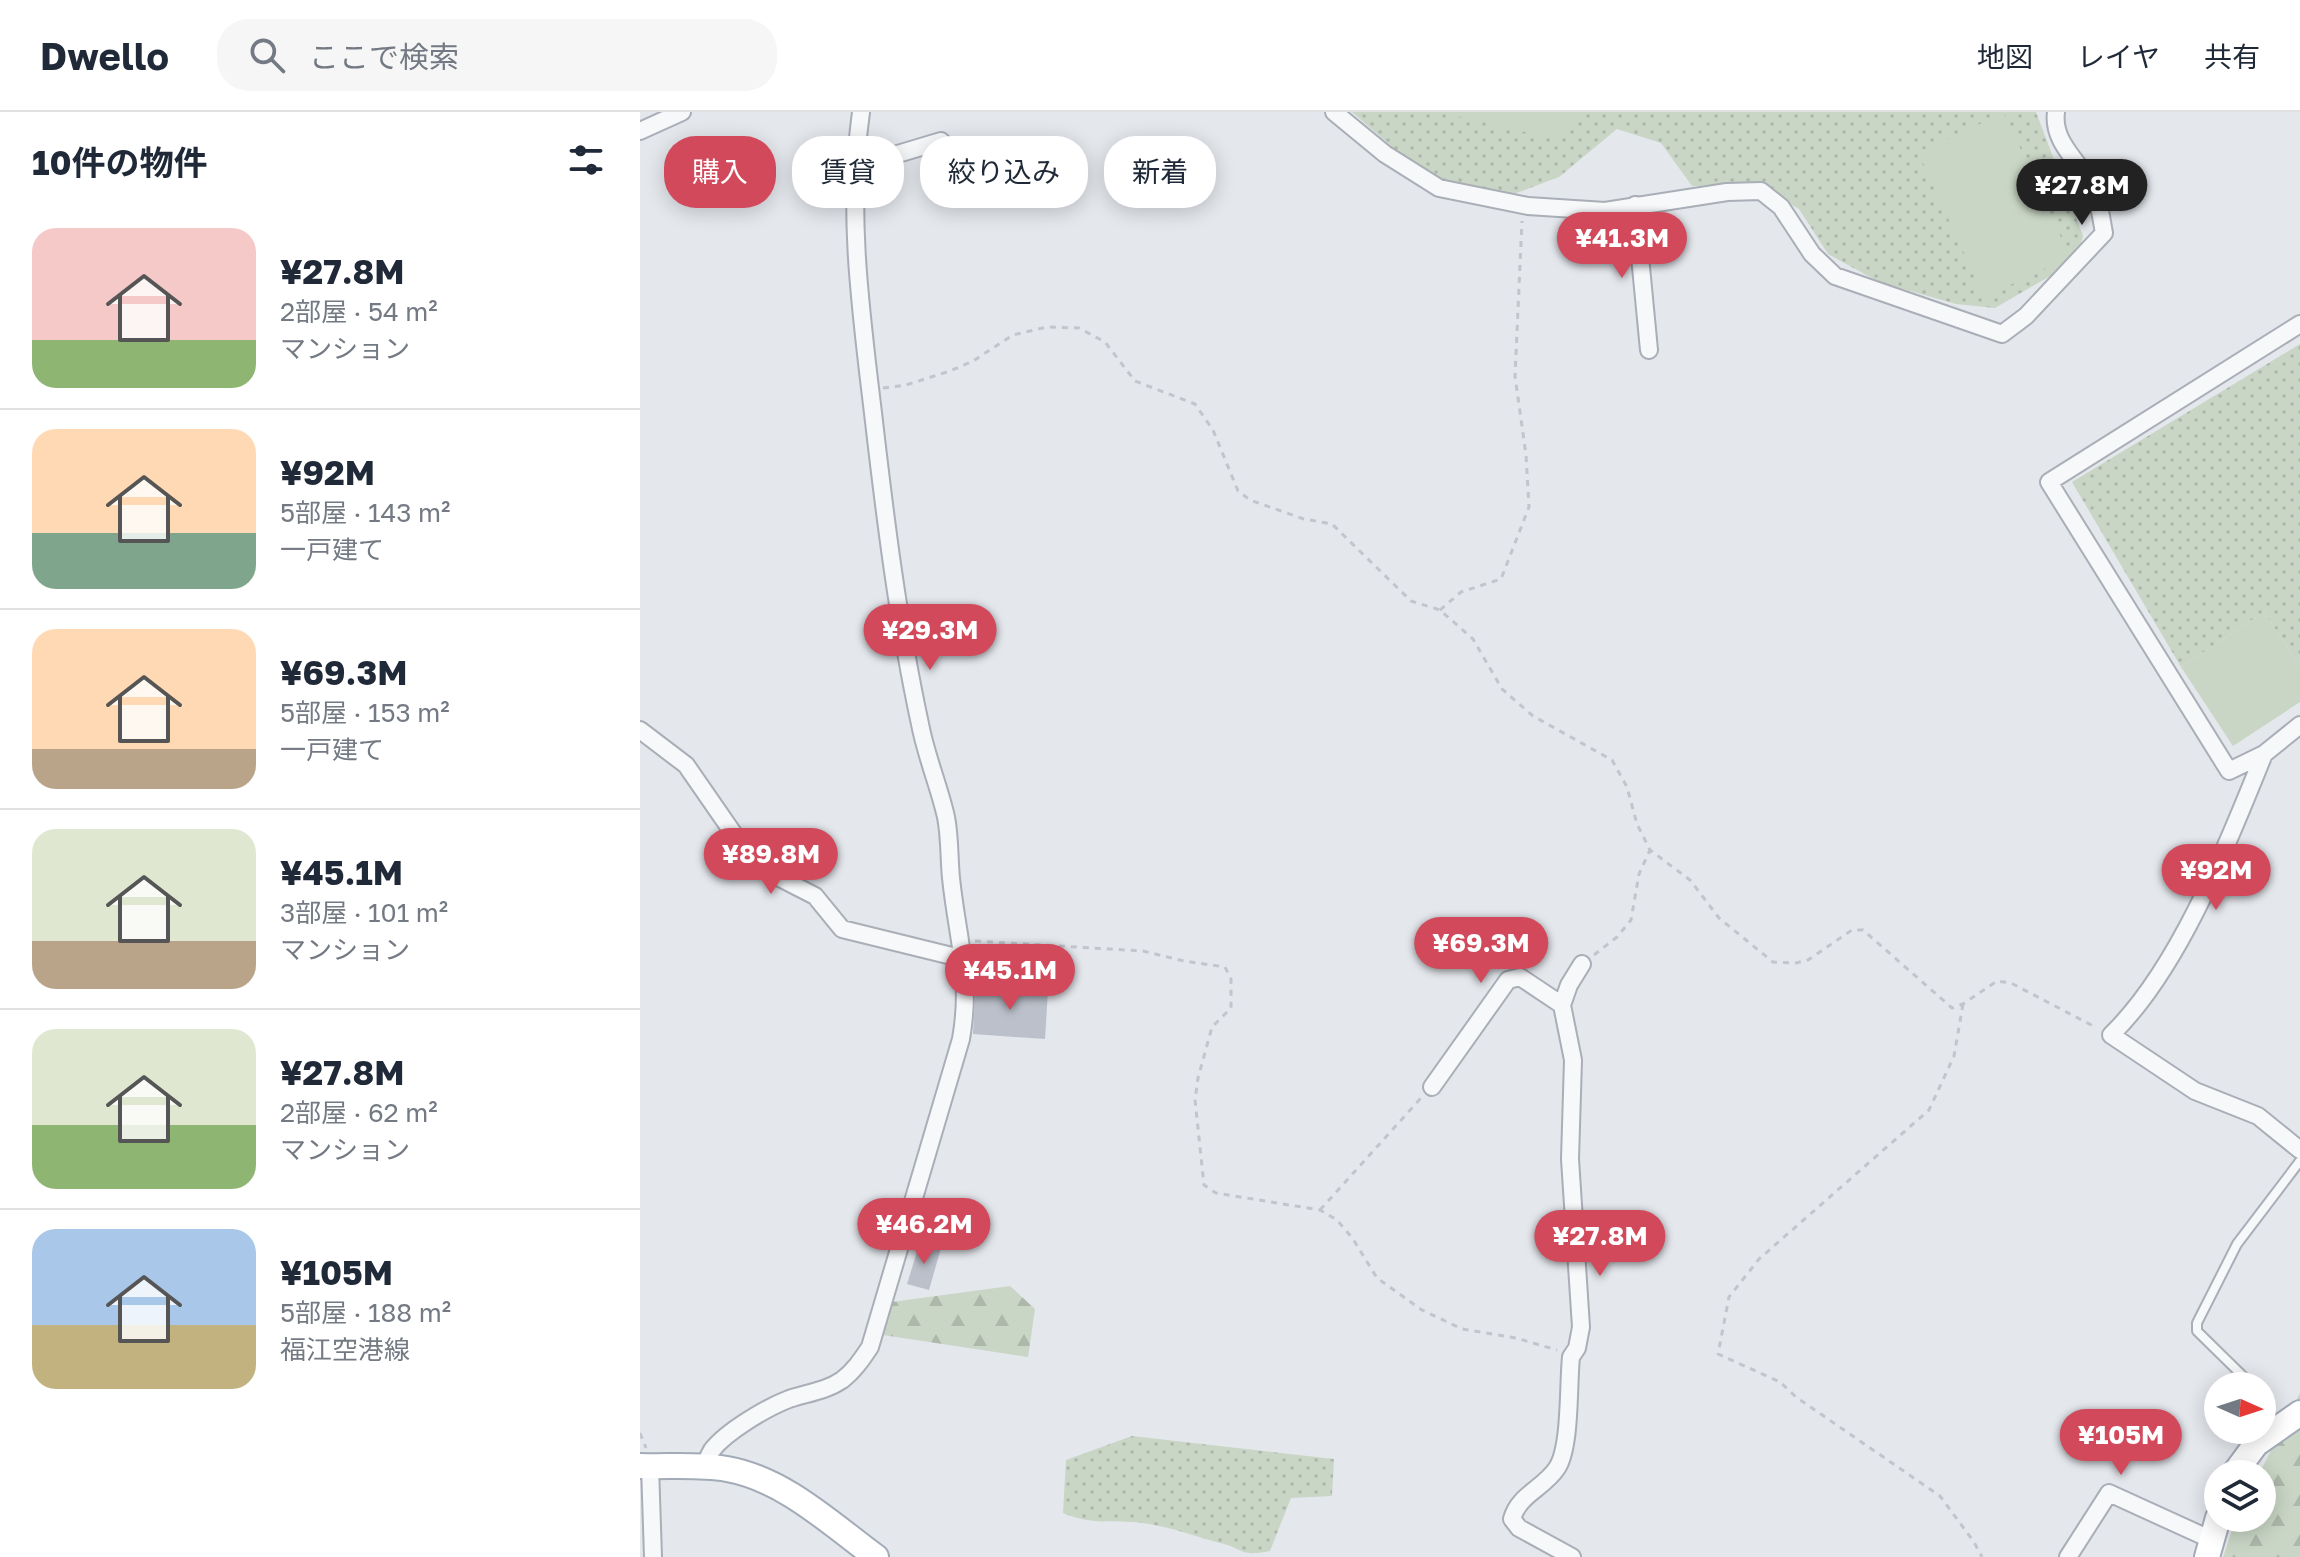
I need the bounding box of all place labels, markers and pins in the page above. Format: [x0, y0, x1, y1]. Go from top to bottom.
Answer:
pin: ¥27.8M [2017, 159, 2147, 227]
pin: ¥41.3M [1557, 212, 1687, 280]
pin: ¥29.3M [865, 604, 995, 672]
pin: ¥89.8M [706, 828, 836, 896]
pin: ¥92M [2169, 844, 2263, 912]
pin: ¥69.3M [1416, 917, 1546, 985]
pin: ¥45.1M [945, 944, 1075, 1012]
pin: ¥46.2M [859, 1198, 989, 1266]
pin: ¥27.8M [1535, 1210, 1665, 1278]
pin: ¥105M [2065, 1409, 2177, 1477]

